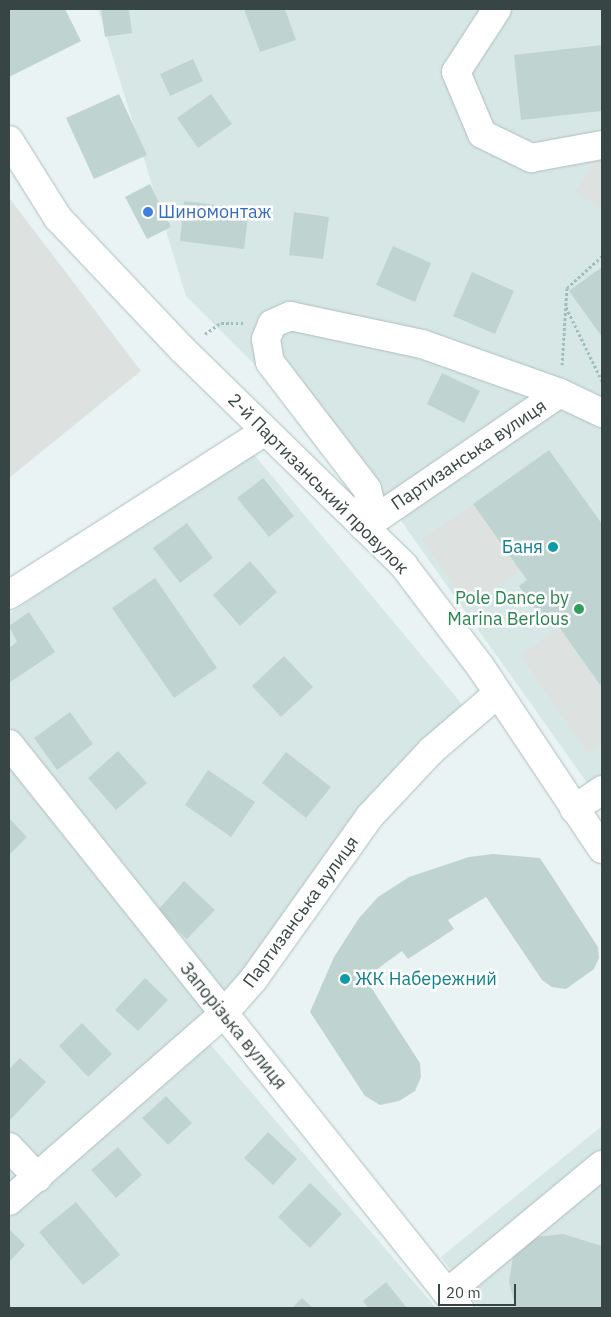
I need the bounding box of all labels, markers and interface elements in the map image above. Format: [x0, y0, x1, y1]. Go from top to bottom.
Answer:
place label: Шиномонтаж [158, 201, 271, 223]
marker: Шиномонтаж [142, 206, 154, 218]
street label: 2-й Партизанський провулок [223, 389, 413, 579]
street label: Партизанська вулиця [387, 395, 551, 515]
place label: Баня [502, 536, 543, 558]
marker: Баня [547, 541, 559, 553]
place label: Pole Dance by Marina Berlous [447, 588, 569, 630]
marker: Pole Dance by Marina Berlous [573, 603, 585, 615]
street label: Партизанська вулиця [239, 832, 363, 992]
street label: Запорізька вулиця [175, 958, 291, 1094]
place label: ЖК Набережний [355, 968, 497, 990]
marker: ЖК Набережний [339, 973, 351, 985]
scale bar [441, 1274, 518, 1306]
text: 20 m [446, 1283, 481, 1302]

